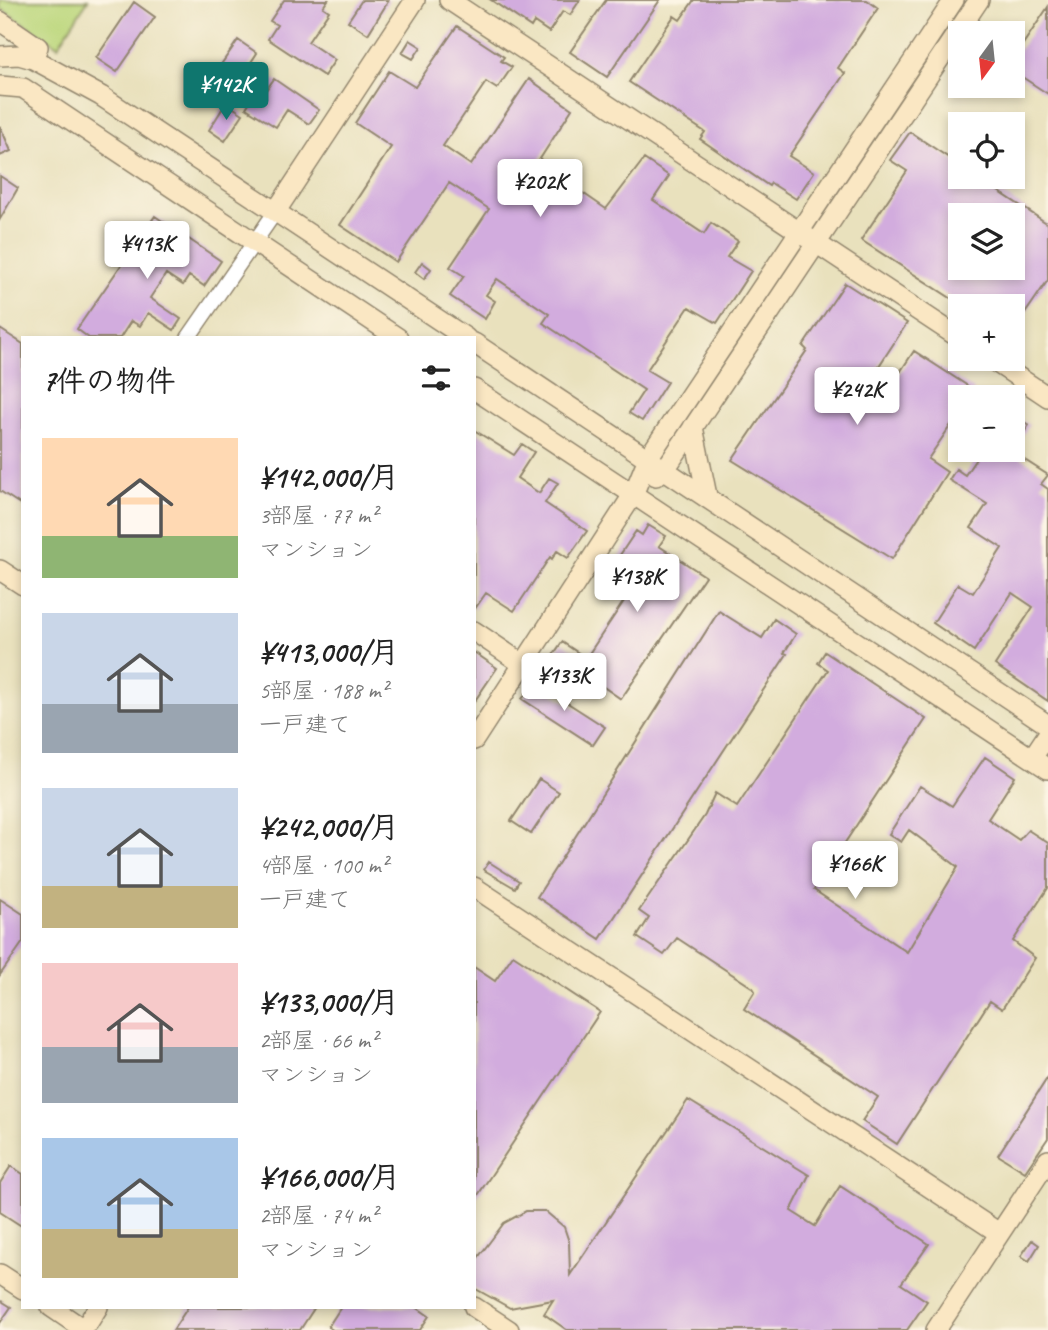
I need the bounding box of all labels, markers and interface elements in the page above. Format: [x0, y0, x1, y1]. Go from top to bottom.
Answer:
north arrow [948, 21, 1026, 98]
map controls [948, 21, 1025, 462]
pin: ¥142K [177, 62, 275, 122]
text: ¥142K [199, 70, 253, 99]
button: locate [948, 112, 1025, 189]
pin: ¥202K [491, 160, 589, 219]
text: ¥202K [513, 167, 567, 196]
button: layers [948, 203, 1025, 280]
pin: ¥413K [98, 222, 196, 281]
text: ¥413K [120, 229, 174, 258]
button: + [948, 294, 1025, 371]
icon: filters [417, 359, 455, 397]
text: 7件の物件 [42, 362, 175, 400]
pin: ¥242K [808, 368, 906, 427]
text: ¥242K [830, 375, 884, 404]
button: − [948, 385, 1025, 462]
text: ¥142,000/月 [259, 458, 399, 496]
icon: home [98, 466, 182, 550]
text: 3部屋 · 77 m² [259, 501, 377, 530]
text: マンション [259, 535, 373, 564]
pin: ¥138K [588, 554, 686, 614]
text: ¥138K [610, 562, 664, 591]
text: ¥413,000/月 [259, 633, 399, 671]
icon: home [98, 641, 182, 725]
pin: ¥133K [515, 654, 613, 713]
text: ¥133K [537, 661, 591, 690]
text: 5部屋 · 188 m² [259, 676, 388, 705]
text: 一戸建て [259, 710, 351, 739]
text: ¥242,000/月 [259, 808, 399, 846]
icon: home [98, 816, 182, 900]
pin: ¥166K [806, 842, 904, 901]
text: ¥166K [828, 849, 882, 878]
text: 4部屋 · 100 m² [259, 851, 388, 880]
text: 一戸建て [259, 885, 351, 914]
text: ¥133,000/月 [259, 983, 399, 1021]
icon: home [98, 991, 182, 1075]
text: 2部屋 · 66 m² [259, 1026, 377, 1055]
text: マンション [259, 1060, 373, 1089]
text: ¥166,000/月 [259, 1158, 401, 1196]
icon: home [98, 1166, 182, 1250]
text: 2部屋 · 74 m² [259, 1201, 377, 1230]
text: マンション [259, 1235, 373, 1264]

